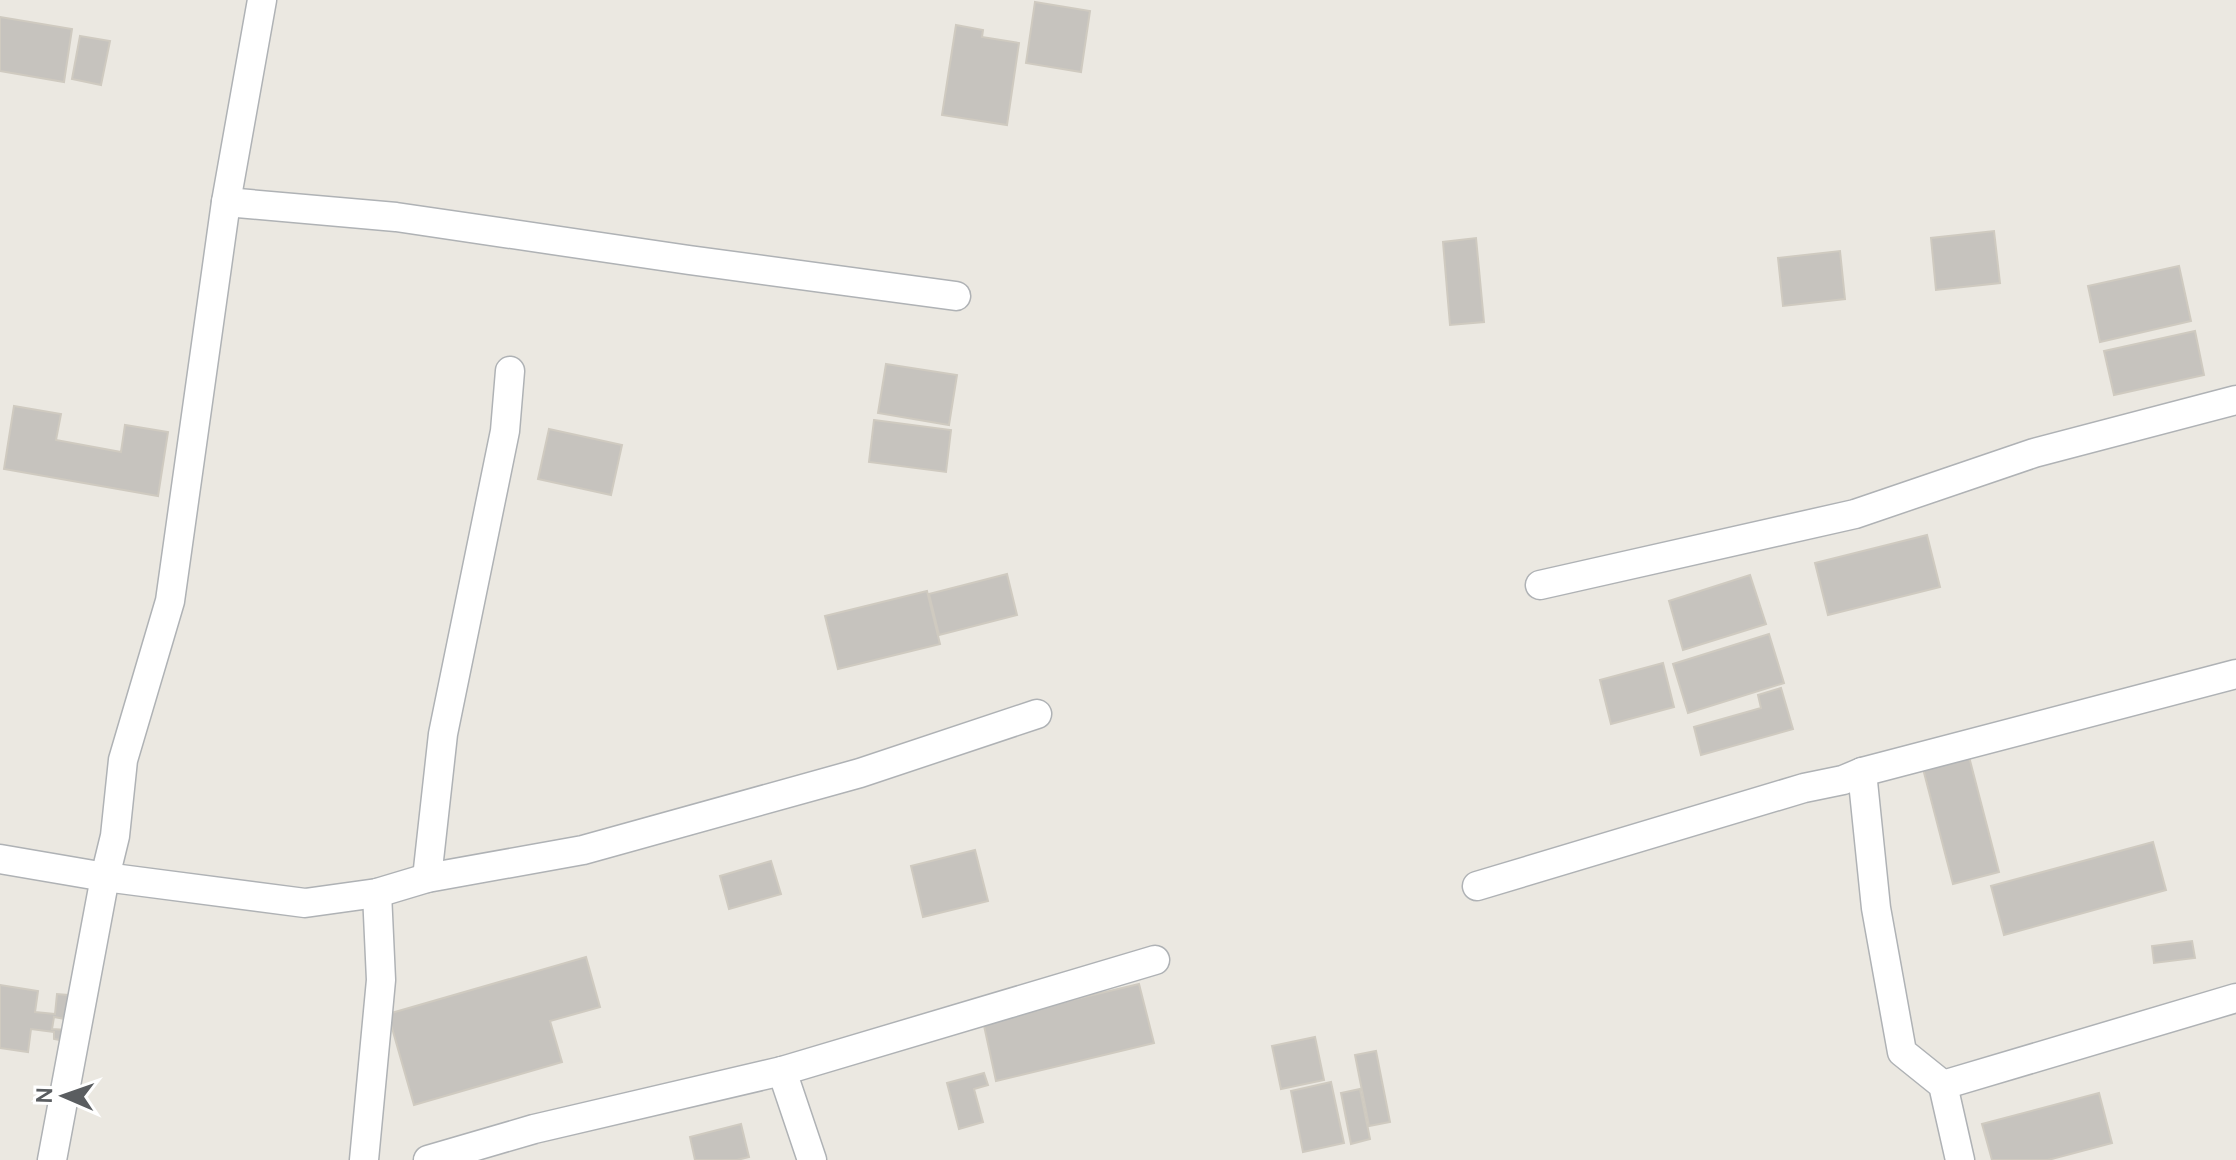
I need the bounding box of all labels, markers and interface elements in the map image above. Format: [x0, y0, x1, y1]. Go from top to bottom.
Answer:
north arrow [24, 1056, 104, 1136]
text: N [29, 1087, 59, 1104]

